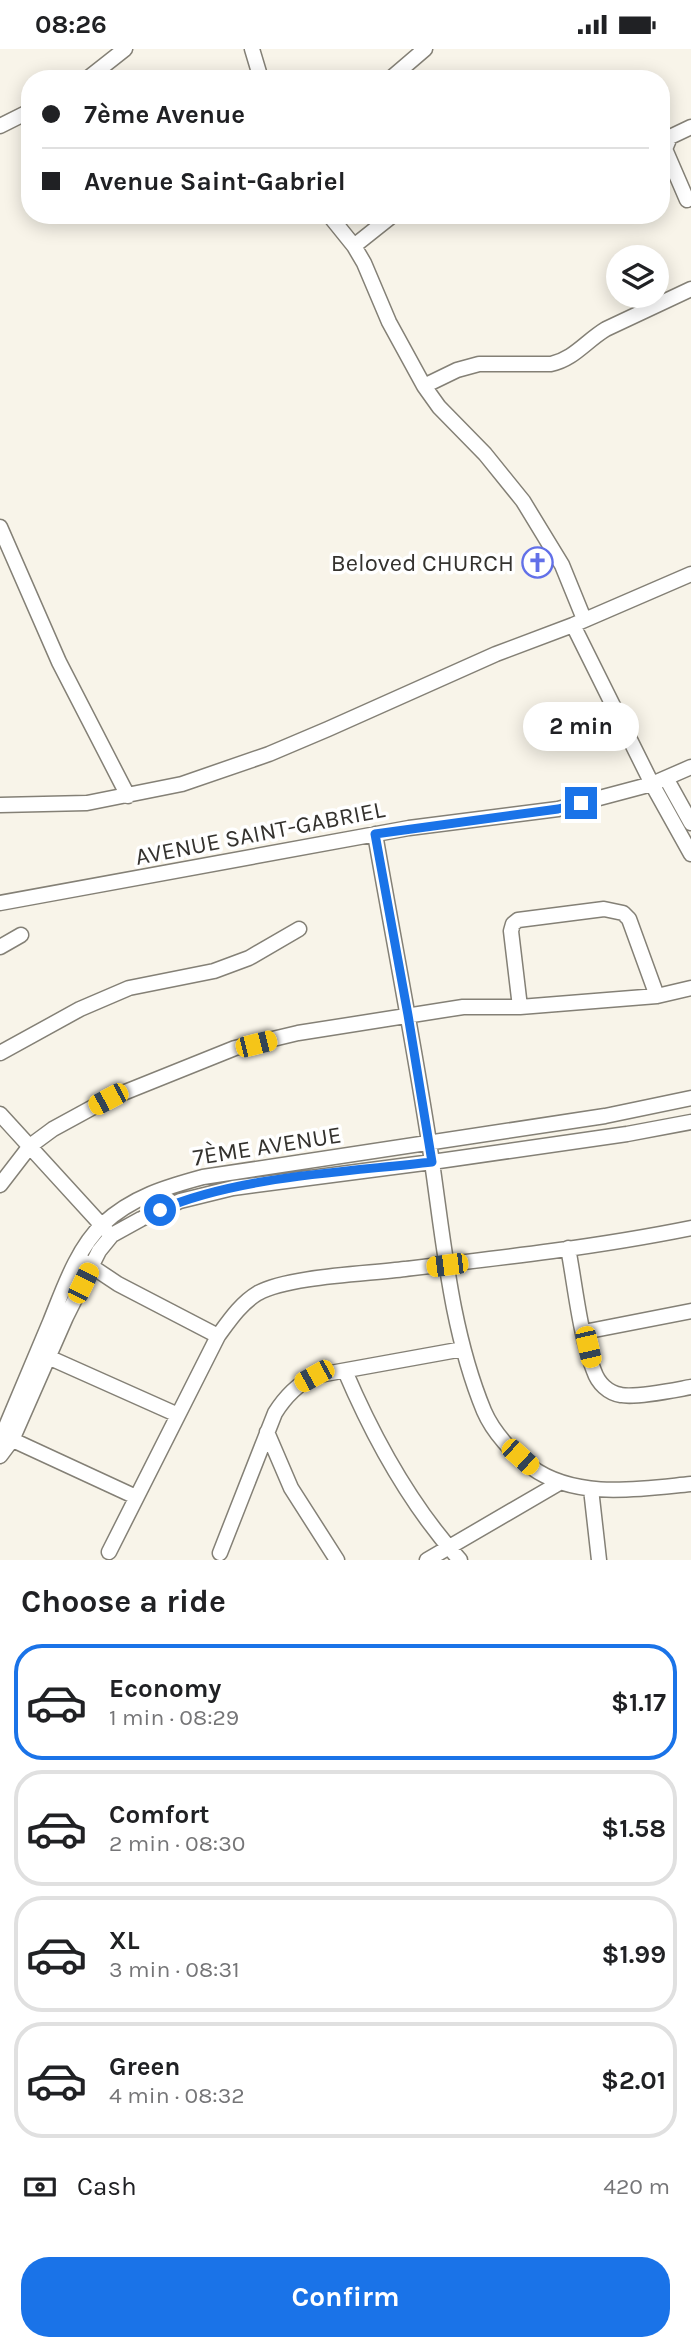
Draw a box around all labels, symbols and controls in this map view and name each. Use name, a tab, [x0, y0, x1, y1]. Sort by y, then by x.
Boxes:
text: 08:26	[35, 9, 107, 40]
text: 7ème Avenue	[84, 99, 245, 130]
text: Avenue Saint-Gabriel	[84, 166, 346, 197]
map controls	[606, 245, 669, 308]
button: layers	[606, 245, 669, 308]
church icon: Beloved CHURCH	[520, 546, 554, 580]
place label: Beloved CHURCH	[331, 549, 514, 577]
callout: 2 min	[523, 701, 639, 751]
text: 2 min	[549, 713, 613, 740]
route end	[565, 787, 597, 819]
street label: AVENUE SAINT-GABRIEL	[133, 795, 388, 871]
car	[234, 1029, 279, 1059]
car	[85, 1080, 132, 1118]
street label: 7ÈME AVENUE	[191, 1119, 343, 1172]
route start	[144, 1194, 176, 1226]
car	[425, 1252, 470, 1278]
car	[65, 1260, 102, 1306]
car	[574, 1324, 603, 1370]
car	[291, 1357, 338, 1395]
car	[498, 1435, 543, 1479]
text: Choose a ride	[21, 1583, 226, 1620]
icon: car	[25, 1671, 88, 1734]
text: Economy	[109, 1673, 221, 1704]
text: $1.17	[611, 1687, 666, 1718]
text: 1 min · 08:29	[109, 1704, 239, 1731]
icon: car	[25, 1797, 88, 1860]
text: Comfort	[109, 1799, 210, 1830]
text: $1.58	[601, 1813, 666, 1844]
text: 2 min · 08:30	[109, 1830, 245, 1857]
icon: car	[25, 1923, 88, 1986]
text: XL	[109, 1925, 140, 1956]
text: $1.99	[602, 1939, 666, 1970]
text: 3 min · 08:31	[109, 1956, 240, 1983]
icon: car	[25, 2049, 88, 2112]
text: Green	[109, 2051, 181, 2082]
text: $2.01	[601, 2065, 666, 2096]
text: 4 min · 08:32	[109, 2082, 245, 2109]
icon: cash	[21, 2168, 59, 2206]
text: Cash	[77, 2171, 137, 2202]
text: 420 m	[603, 2173, 670, 2200]
button: Confirm	[21, 2257, 670, 2337]

